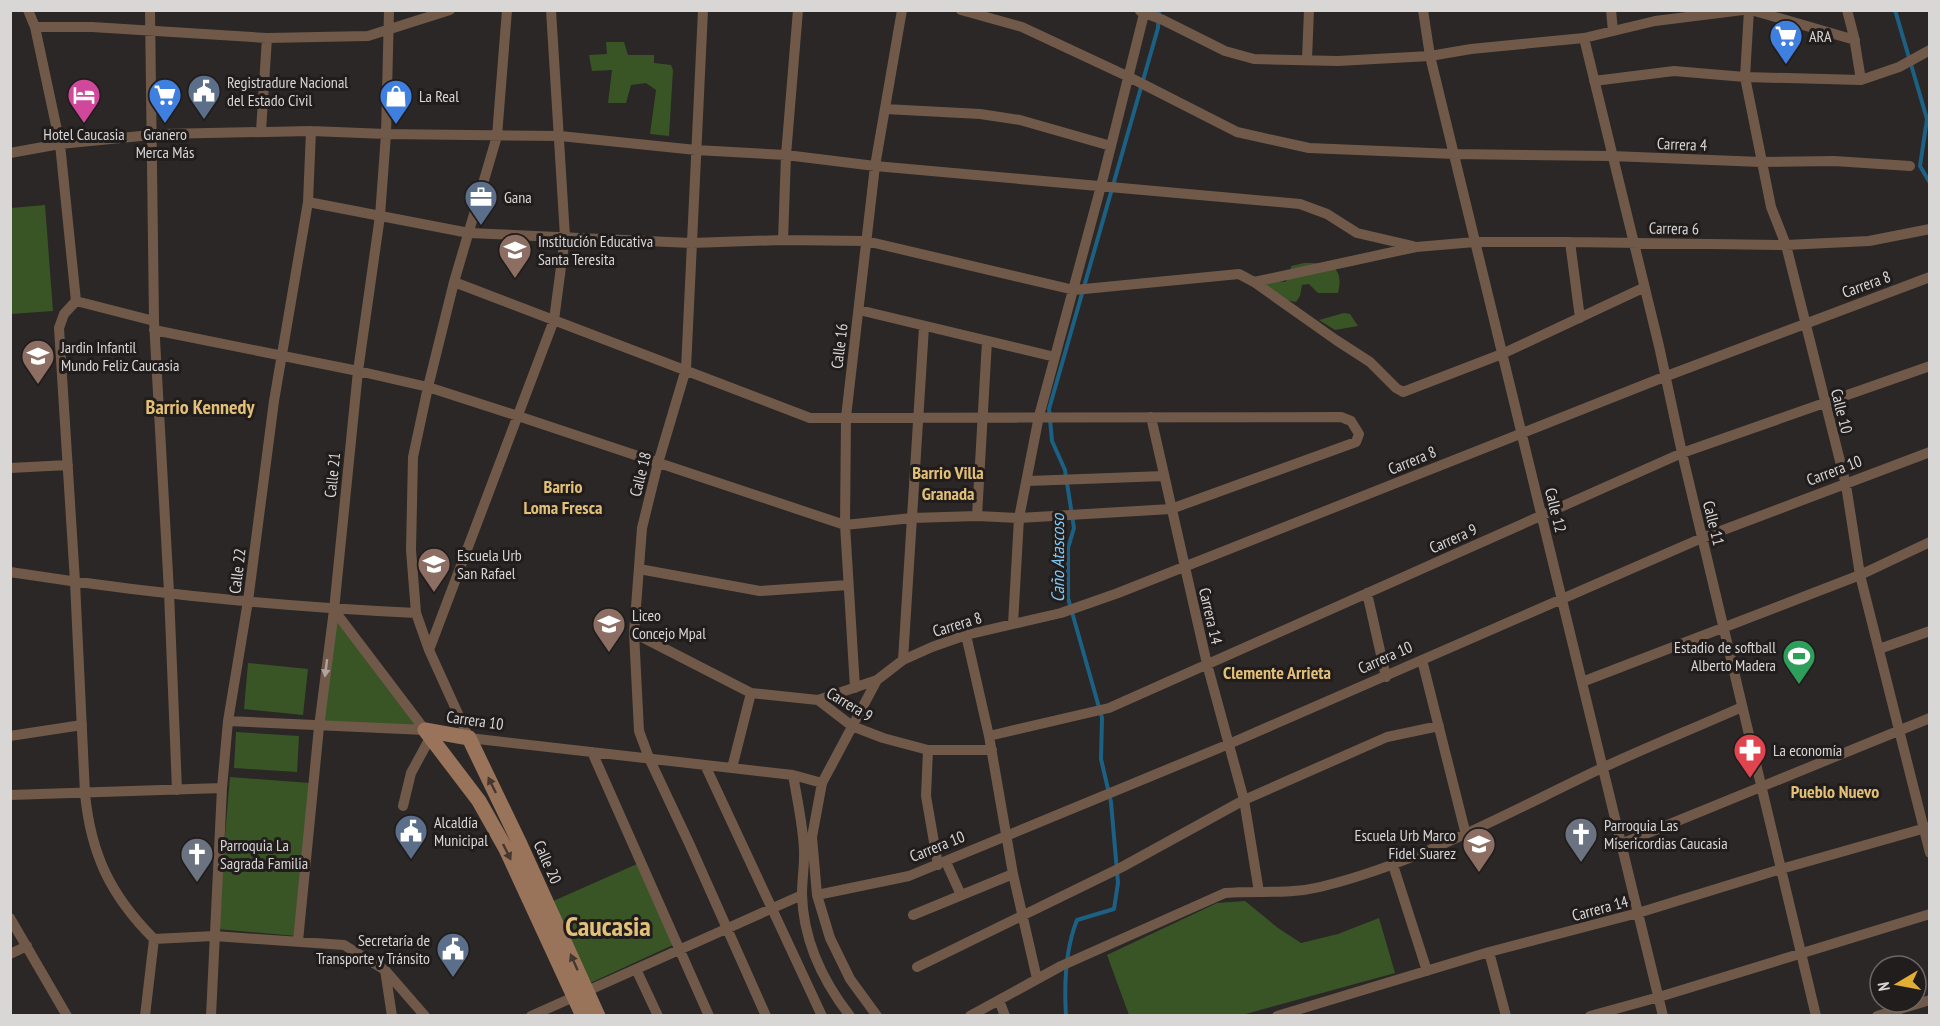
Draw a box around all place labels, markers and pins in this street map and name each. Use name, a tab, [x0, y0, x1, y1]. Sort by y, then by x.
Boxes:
supermarket icon: ARA	[1768, 18, 1804, 65]
place label: ARA	[1809, 26, 1832, 46]
place label: Registradure Nacional del Estado Civil	[227, 72, 348, 110]
public building icon: Registradure Nacional del Estado Civil	[186, 73, 222, 120]
hotel icon: Hotel Caucasia	[66, 77, 102, 124]
supermarket icon: Granero Merca Más	[147, 77, 183, 124]
shop icon: La Real	[378, 78, 414, 125]
place label: La Real	[419, 86, 459, 106]
place label: Hotel Caucasia	[43, 124, 125, 144]
place label: Granero Merca Más	[136, 124, 194, 162]
office icon: Gana	[463, 179, 499, 226]
place label: Gana	[504, 187, 532, 207]
place label: Institución Educativa Santa Teresita	[538, 231, 653, 269]
school or university icon: Institución Educativa Santa Teresita	[497, 232, 533, 279]
place label: Jardin Infantil Mundo Feliz Caucasia	[60, 337, 179, 375]
school or university icon: Jardin Infantil Mundo Feliz Caucasia	[20, 338, 56, 385]
place label: Escuela Urb San Rafael	[457, 545, 522, 583]
school or university icon: Escuela Urb San Rafael	[416, 546, 452, 593]
place label: Liceo Concejo Mpal	[632, 605, 706, 643]
school or university icon: Liceo Concejo Mpal	[591, 606, 627, 653]
place label: Estadio de softball Alberto Madera	[1674, 637, 1776, 675]
sports icon: Estadio de softball Alberto Madera	[1781, 638, 1817, 685]
pharmacy icon: La economía	[1732, 732, 1768, 779]
place label: La economía	[1773, 740, 1842, 760]
place label: Alcaldía Municipal	[434, 812, 488, 850]
public building icon: Alcaldía Municipal	[393, 813, 429, 860]
place label: Parroquia Las Misericordias Caucasia	[1604, 815, 1728, 853]
church icon: Parroquia Las Misericordias Caucasia	[1563, 816, 1599, 863]
place label: Escuela Urb Marco Fidel Suarez	[1355, 825, 1456, 863]
school or university icon: Escuela Urb Marco Fidel Suarez	[1461, 826, 1497, 873]
place label: Parroquia La Sagrada Familia	[220, 835, 308, 873]
church icon: Parroquia La Sagrada Familia	[179, 836, 215, 883]
place label: Secretaría de Transporte y Tránsito	[316, 930, 430, 968]
public building icon: Secretaría de Transporte y Tránsito	[435, 931, 471, 978]

